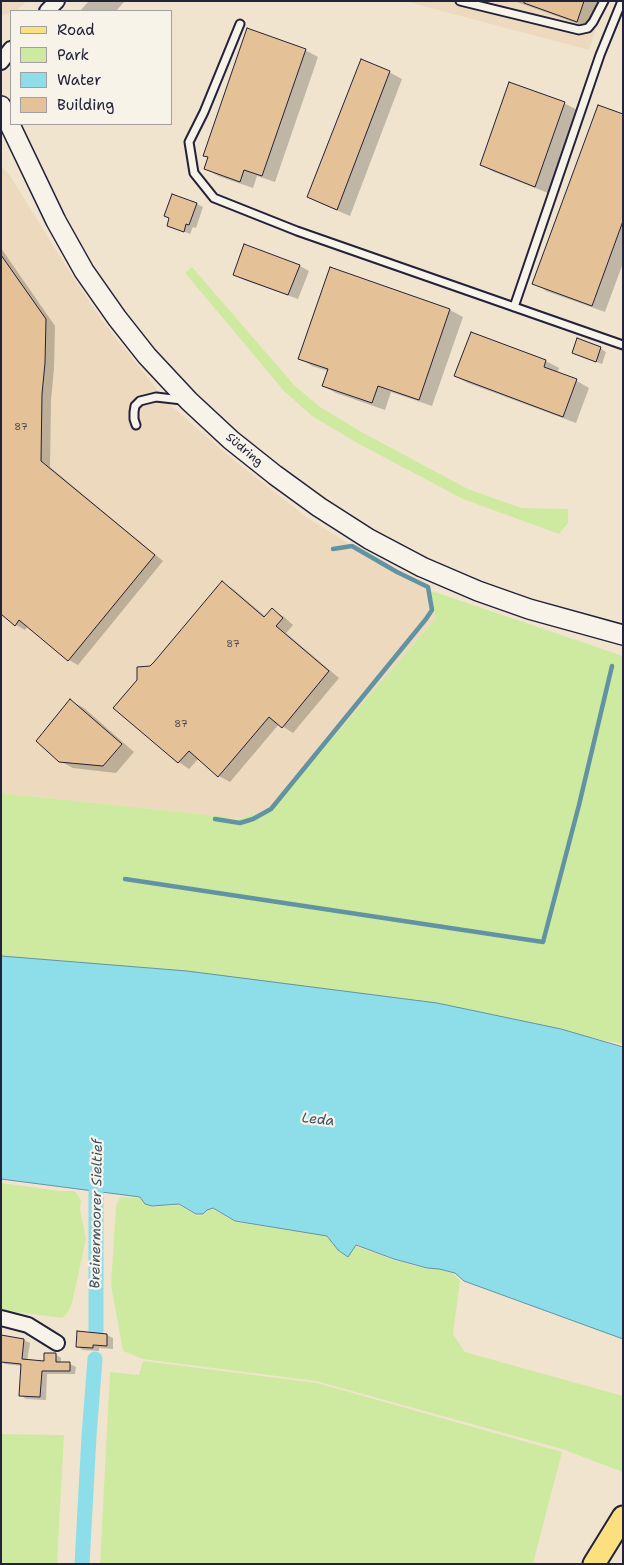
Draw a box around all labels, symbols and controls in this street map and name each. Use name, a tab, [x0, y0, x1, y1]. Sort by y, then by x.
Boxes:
legend	[10, 10, 172, 125]
text: Road	[57, 20, 95, 40]
text: Park	[57, 45, 89, 65]
text: Water	[57, 70, 101, 90]
text: Building	[57, 95, 114, 115]
house number: 87	[14, 421, 28, 433]
street label: Südring	[223, 430, 265, 470]
house number: 87	[226, 638, 240, 650]
house number: 87	[174, 718, 188, 730]
water label: Leda	[301, 1110, 335, 1130]
water label: Breinermoorer Sieltief	[87, 1139, 107, 1289]

